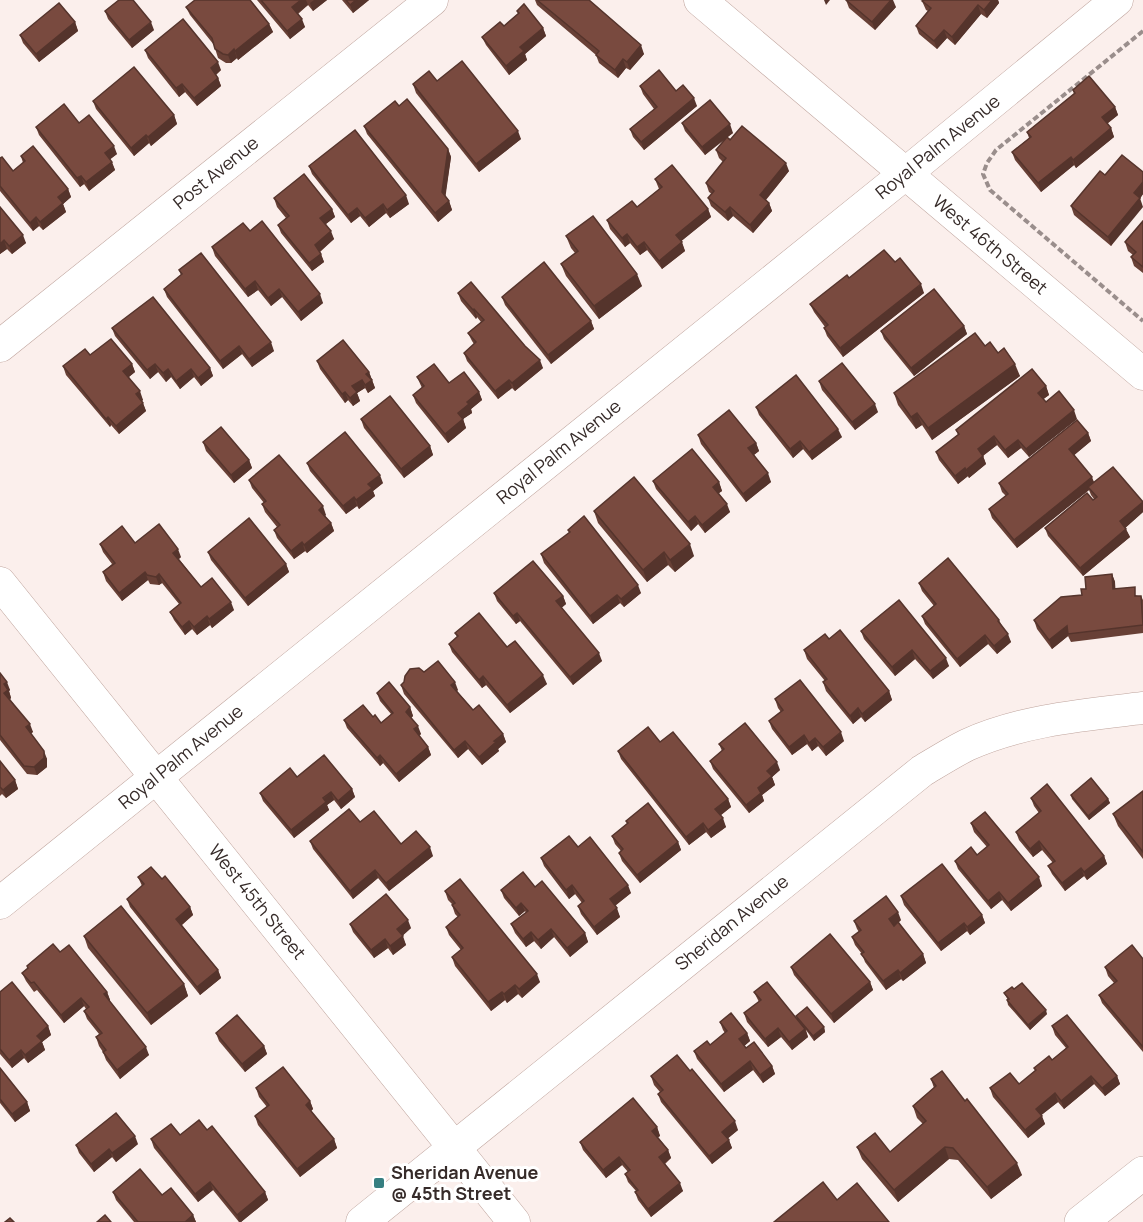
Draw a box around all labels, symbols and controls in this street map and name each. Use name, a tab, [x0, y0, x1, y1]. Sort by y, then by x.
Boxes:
street label: Royal Palm Avenue	[870, 89, 1005, 204]
street label: Post Avenue	[168, 130, 263, 214]
street label: West 46th Street	[928, 189, 1053, 299]
street label: Royal Palm Avenue	[491, 394, 626, 509]
street label: Royal Palm Avenue	[113, 699, 248, 814]
street label: West 45th Street	[204, 839, 312, 964]
street label: Sheridan Avenue	[670, 869, 793, 975]
place label: Sheridan Avenue @ 45th Street	[391, 1160, 539, 1205]
marker: Sheridan Avenue @ 45th Street	[372, 1176, 386, 1190]

